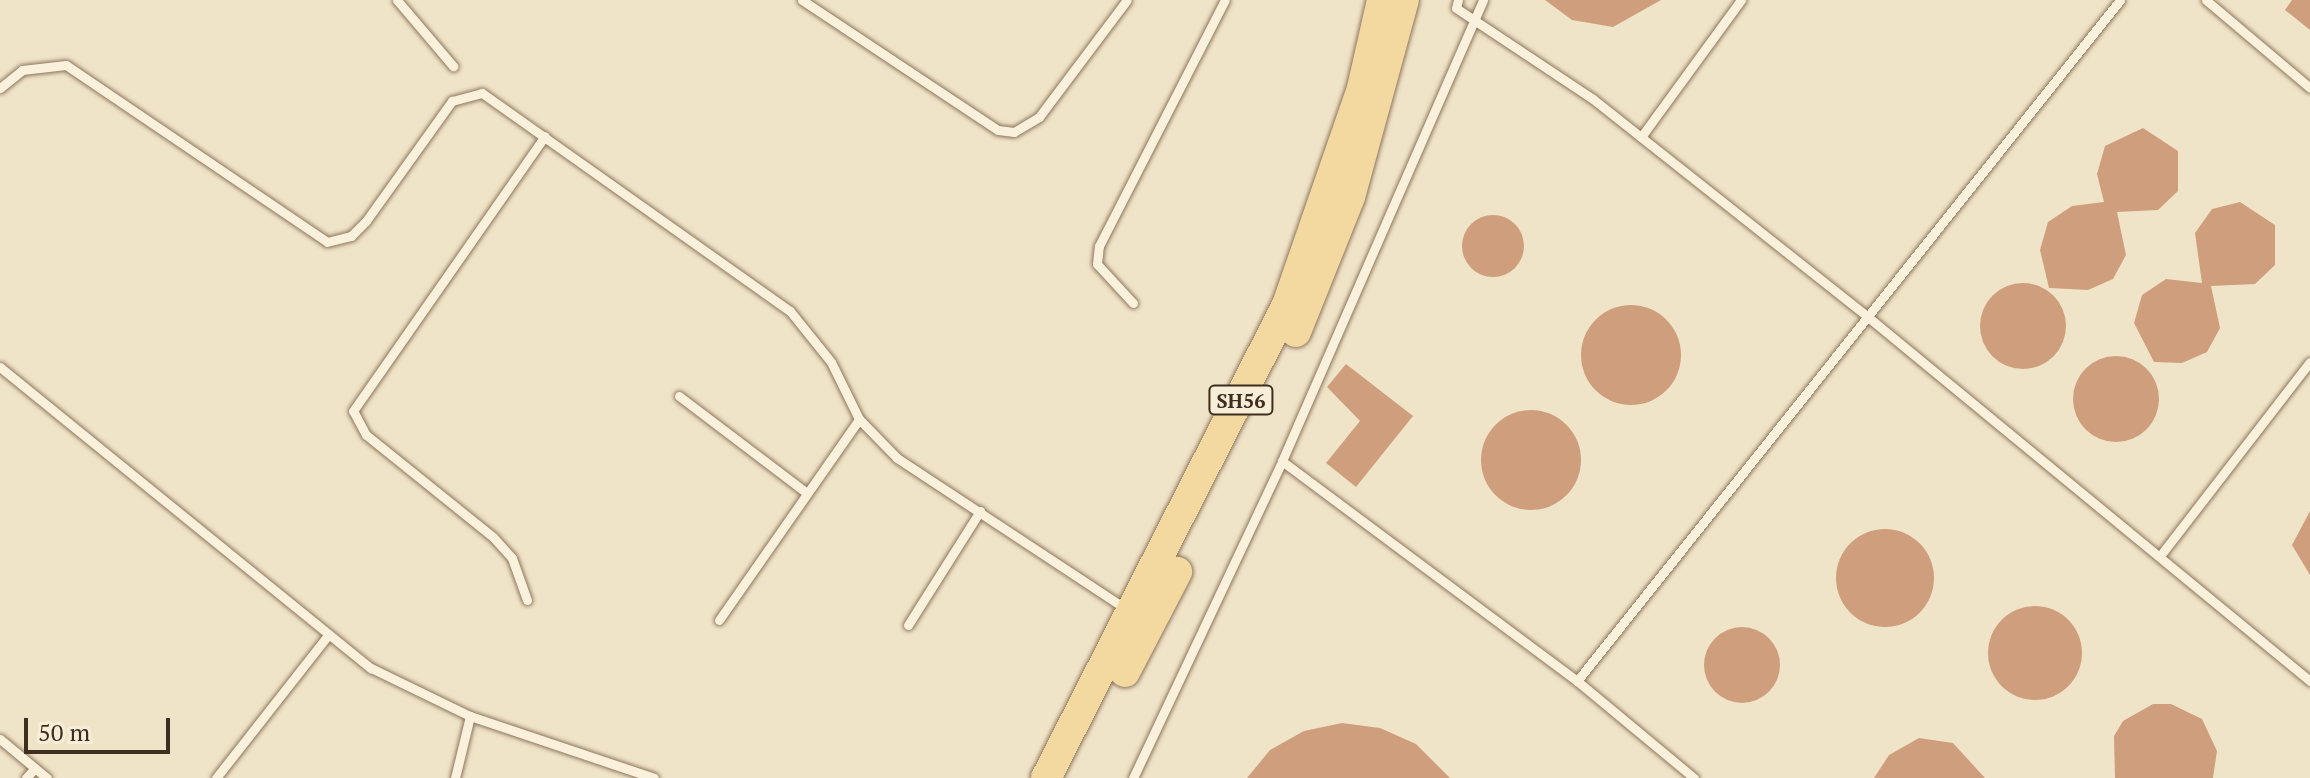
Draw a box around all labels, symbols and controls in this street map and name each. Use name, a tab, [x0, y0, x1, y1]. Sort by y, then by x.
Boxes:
road number: SH56	[1207, 384, 1275, 416]
scale bar	[28, 702, 174, 752]
text: 50 m	[38, 716, 90, 748]

